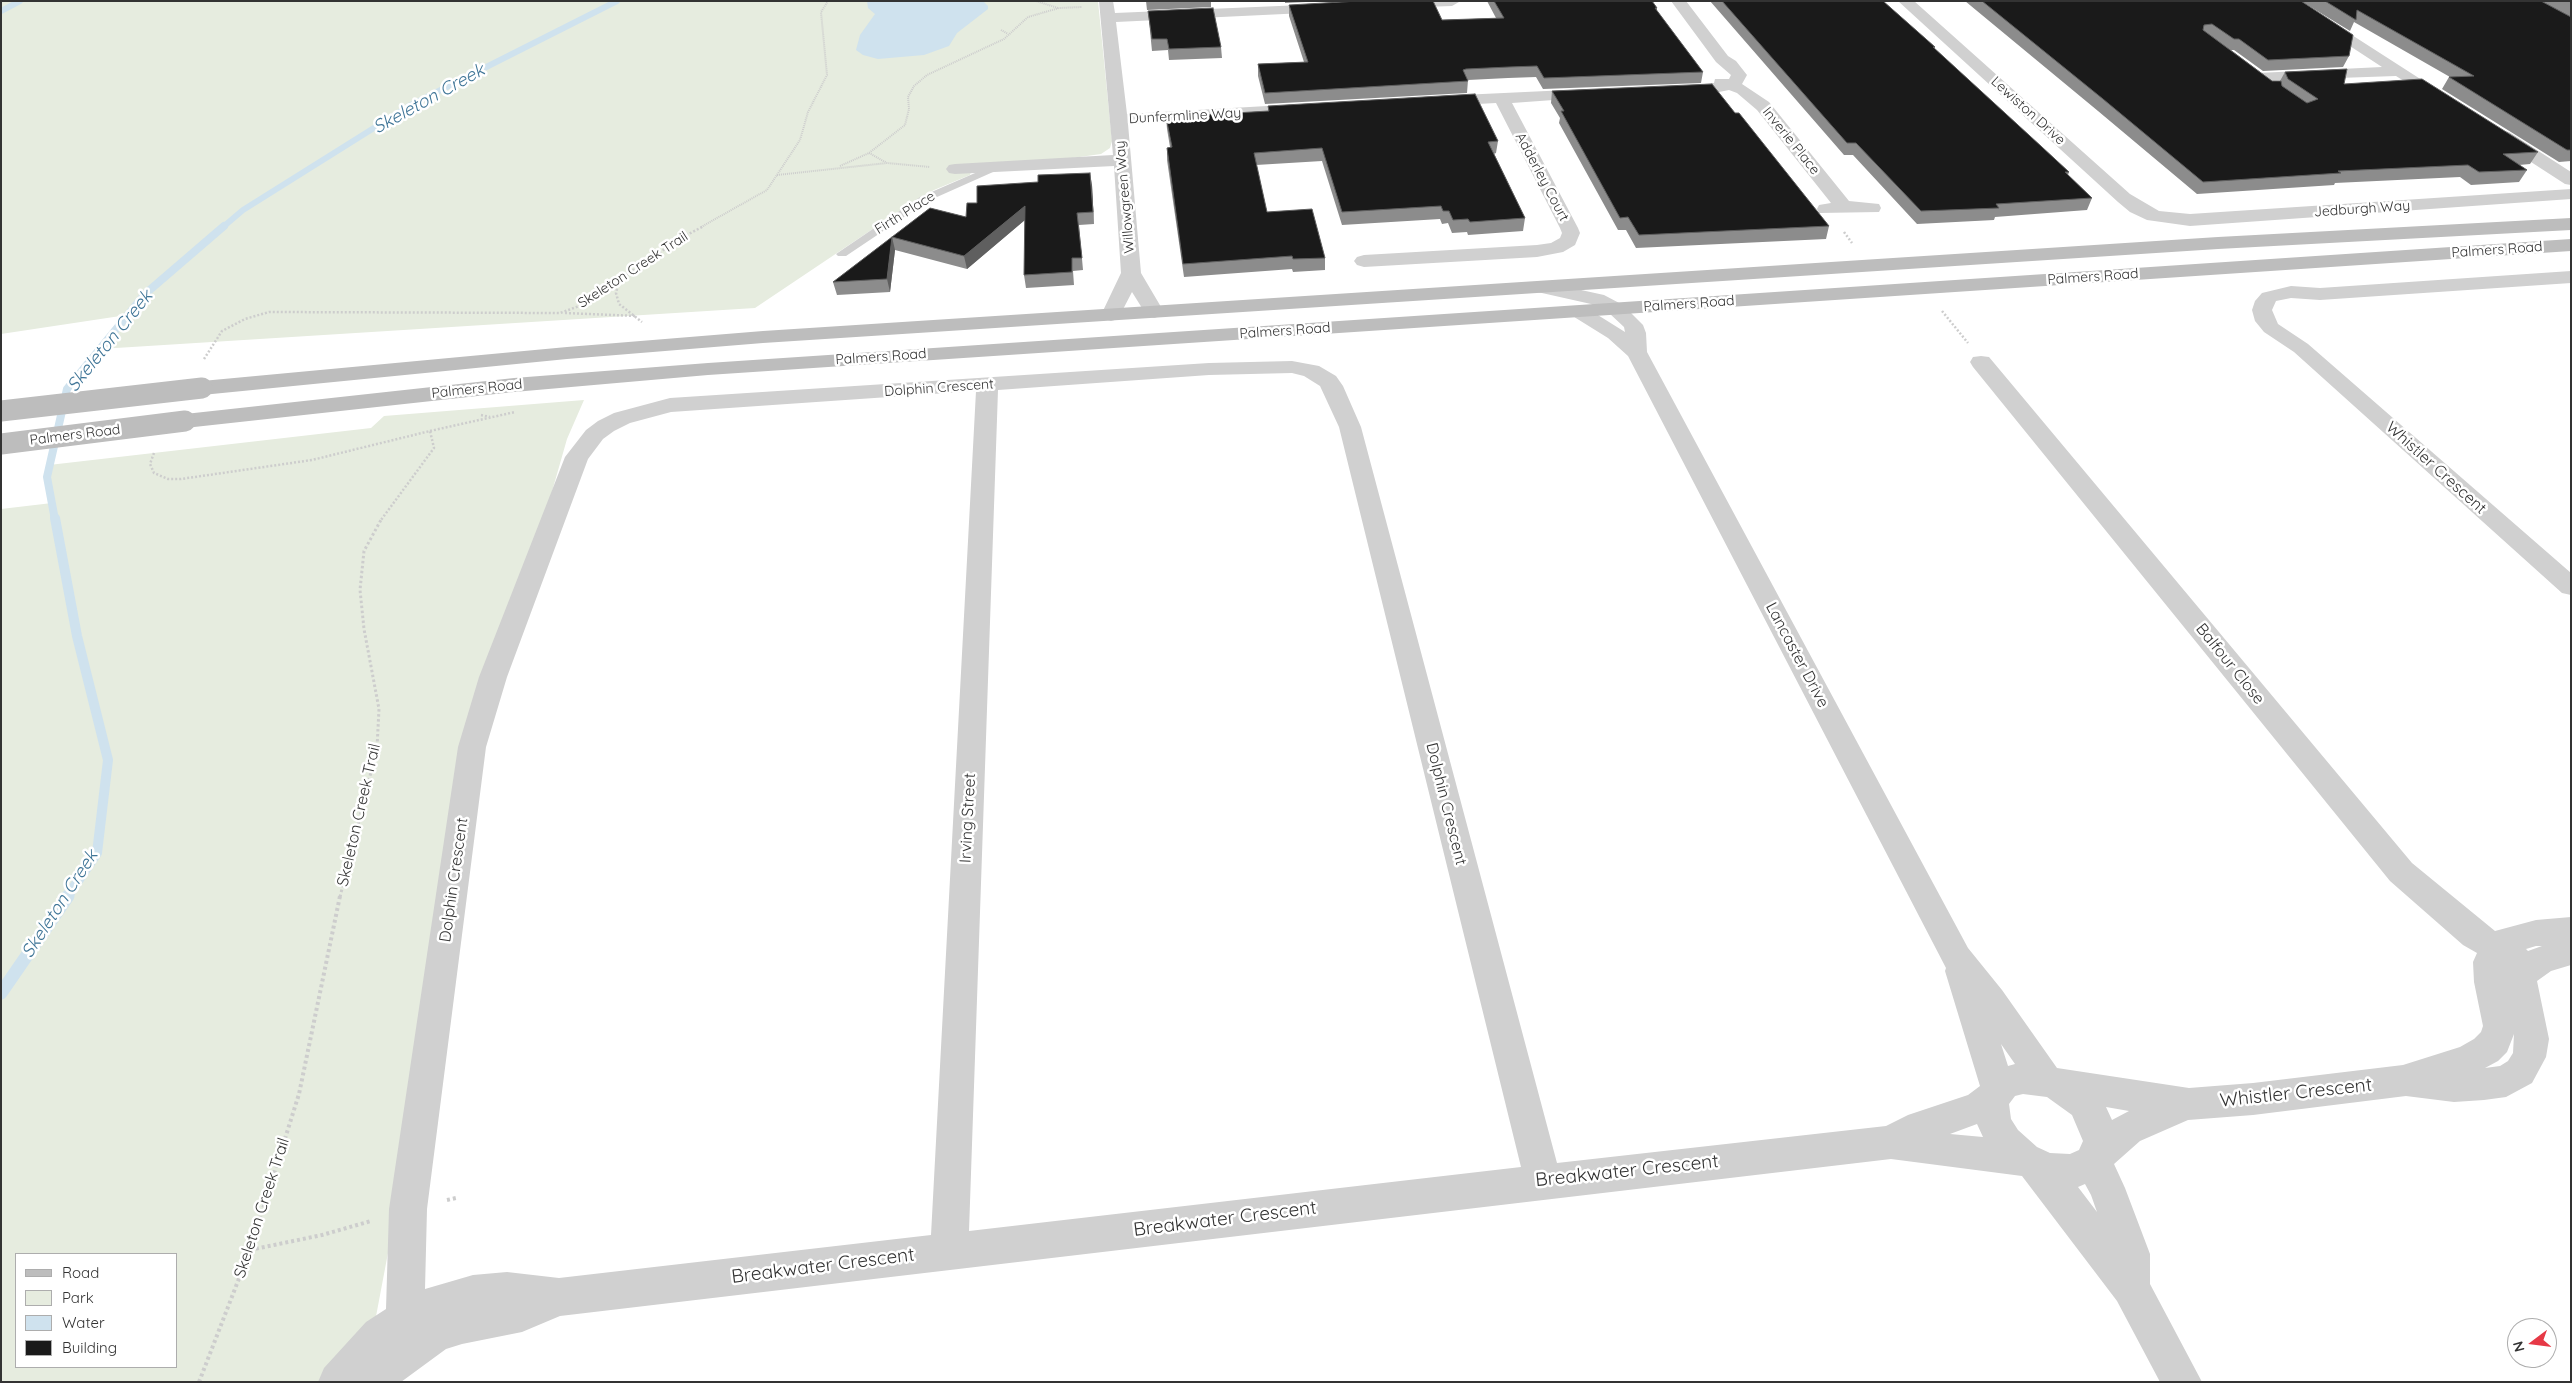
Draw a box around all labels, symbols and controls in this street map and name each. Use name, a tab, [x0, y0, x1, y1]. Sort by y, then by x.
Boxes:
water label: Skeleton Creek	[369, 59, 489, 139]
street label: Lewiston Drive	[1987, 73, 2069, 149]
street label: Inverie Place	[1759, 104, 1823, 178]
street label: Dunfermline Way	[1128, 105, 1242, 127]
street label: Adderley Court	[1512, 130, 1572, 224]
street label: Willowgreen Way	[1112, 140, 1138, 254]
street label: Firth Place	[872, 188, 938, 238]
street label: Jedburgh Way	[2313, 197, 2411, 221]
street label: Skeleton Creek Trail	[575, 228, 691, 312]
street label: Palmers Road	[2451, 238, 2543, 262]
street label: Palmers Road	[2047, 265, 2139, 289]
water label: Skeleton Creek	[63, 286, 157, 396]
street label: Palmers Road	[1643, 292, 1735, 316]
street label: Palmers Road	[1239, 319, 1331, 343]
street label: Palmers Road	[835, 345, 927, 369]
street label: Palmers Road	[431, 376, 523, 402]
street label: Dolphin Crescent	[884, 376, 994, 400]
street label: Whistler Crescent	[2382, 418, 2490, 518]
street label: Palmers Road	[29, 421, 121, 449]
street label: Lancaster Drive	[1761, 599, 1833, 711]
street label: Balfour Close	[2192, 620, 2268, 708]
street label: Dolphin Crescent	[1421, 741, 1471, 867]
street label: Skeleton Creek Trail	[333, 742, 385, 888]
street label: Irving Street	[956, 772, 980, 864]
street label: Dolphin Crescent	[436, 816, 472, 944]
water label: Skeleton Creek	[17, 846, 103, 962]
street label: Whistler Crescent	[2219, 1074, 2373, 1112]
street label: Skeleton Creek Trail	[230, 1136, 294, 1280]
street label: Breakwater Crescent	[1534, 1150, 1720, 1192]
street label: Breakwater Crescent	[1132, 1196, 1318, 1242]
street label: Breakwater Crescent	[730, 1243, 916, 1289]
legend	[15, 1253, 178, 1368]
text: Road	[62, 1263, 99, 1282]
text: Park	[62, 1288, 94, 1307]
text: Water	[62, 1313, 105, 1332]
north arrow	[2507, 1318, 2557, 1368]
text: Building	[62, 1338, 117, 1357]
text: N	[2508, 1339, 2529, 1354]

